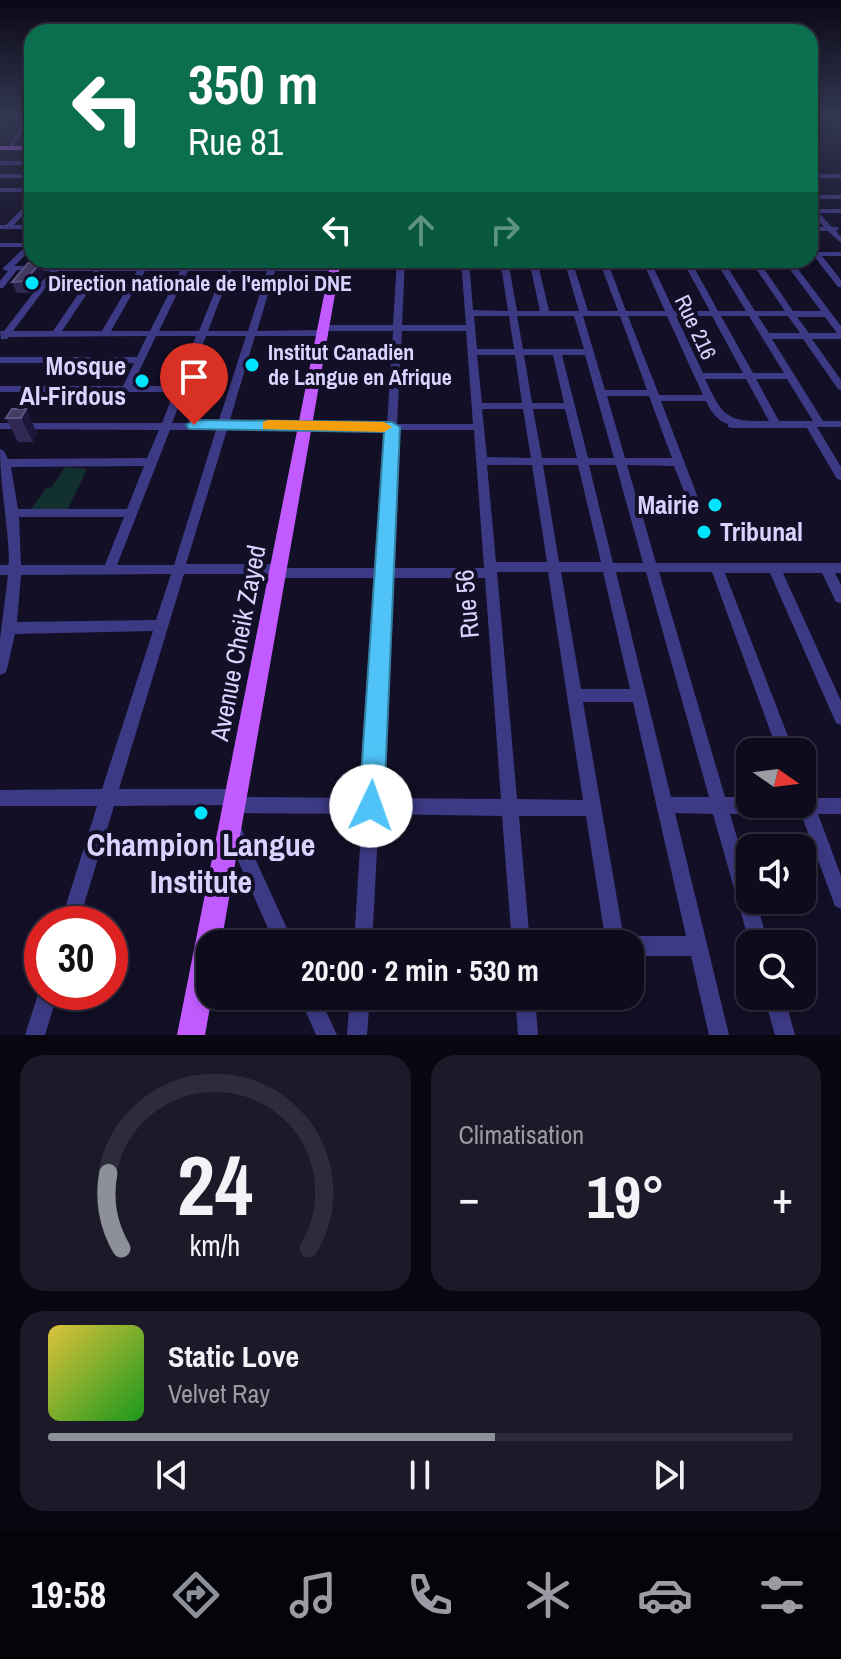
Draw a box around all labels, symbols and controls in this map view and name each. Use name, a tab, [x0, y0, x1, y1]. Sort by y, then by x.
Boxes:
text: 350 m	[188, 46, 318, 121]
icon: left	[56, 56, 160, 160]
text: Rue 81	[188, 118, 283, 166]
icon: left	[315, 208, 359, 252]
icon: ahead	[399, 208, 443, 252]
icon: right	[483, 208, 527, 252]
place label: Direction nationale de l'emploi DNE	[48, 268, 352, 298]
marker: Direction nationale de l'emploi DNE	[23, 274, 41, 292]
street label: Rue 216	[668, 290, 724, 364]
place label: Institut Canadien de Langue en Afrique	[268, 337, 452, 392]
pin	[160, 343, 228, 425]
place label: Mosque Al-Firdous	[19, 348, 126, 413]
icon: arrive	[172, 355, 216, 399]
marker: Institut Canadien de Langue en Afrique	[243, 356, 261, 374]
marker: Mosque Al-Firdous	[133, 372, 151, 390]
place label: Mairie	[637, 487, 699, 522]
marker: Mairie	[706, 496, 724, 514]
place label: Tribunal	[720, 514, 803, 549]
marker: Tribunal	[695, 523, 713, 541]
street label: Avenue Cheik Zayed	[201, 542, 274, 745]
street label: Rue 56	[446, 568, 487, 640]
north arrow	[736, 738, 816, 818]
map controls	[736, 738, 816, 1010]
position arrow	[329, 764, 413, 848]
marker: Champion Langue Institute	[192, 804, 210, 822]
place label: Champion Langue Institute	[87, 823, 315, 903]
button: sound	[736, 834, 816, 914]
speed limit sign: 30	[24, 906, 128, 1010]
button: search	[736, 930, 816, 1010]
text: 20:00 · 2 min · 530 m	[301, 950, 539, 990]
text: Climatisation	[459, 1117, 584, 1152]
text: 24	[177, 1129, 253, 1241]
text: 19°	[586, 1156, 665, 1237]
text: −	[459, 1167, 480, 1227]
text: +	[772, 1167, 793, 1227]
text: km/h	[190, 1226, 241, 1265]
text: Static Love	[168, 1336, 299, 1376]
text: Velvet Ray	[168, 1376, 270, 1411]
icon: previous	[150, 1453, 194, 1497]
icon: pause	[398, 1453, 442, 1497]
icon: next	[647, 1453, 691, 1497]
icon: directions	[168, 1567, 224, 1623]
icon: music	[285, 1567, 341, 1623]
icon: phone	[402, 1567, 458, 1623]
icon: climate	[520, 1567, 576, 1623]
icon: car	[637, 1567, 693, 1623]
icon: filters	[754, 1567, 810, 1623]
text: 19:58	[31, 1571, 106, 1619]

